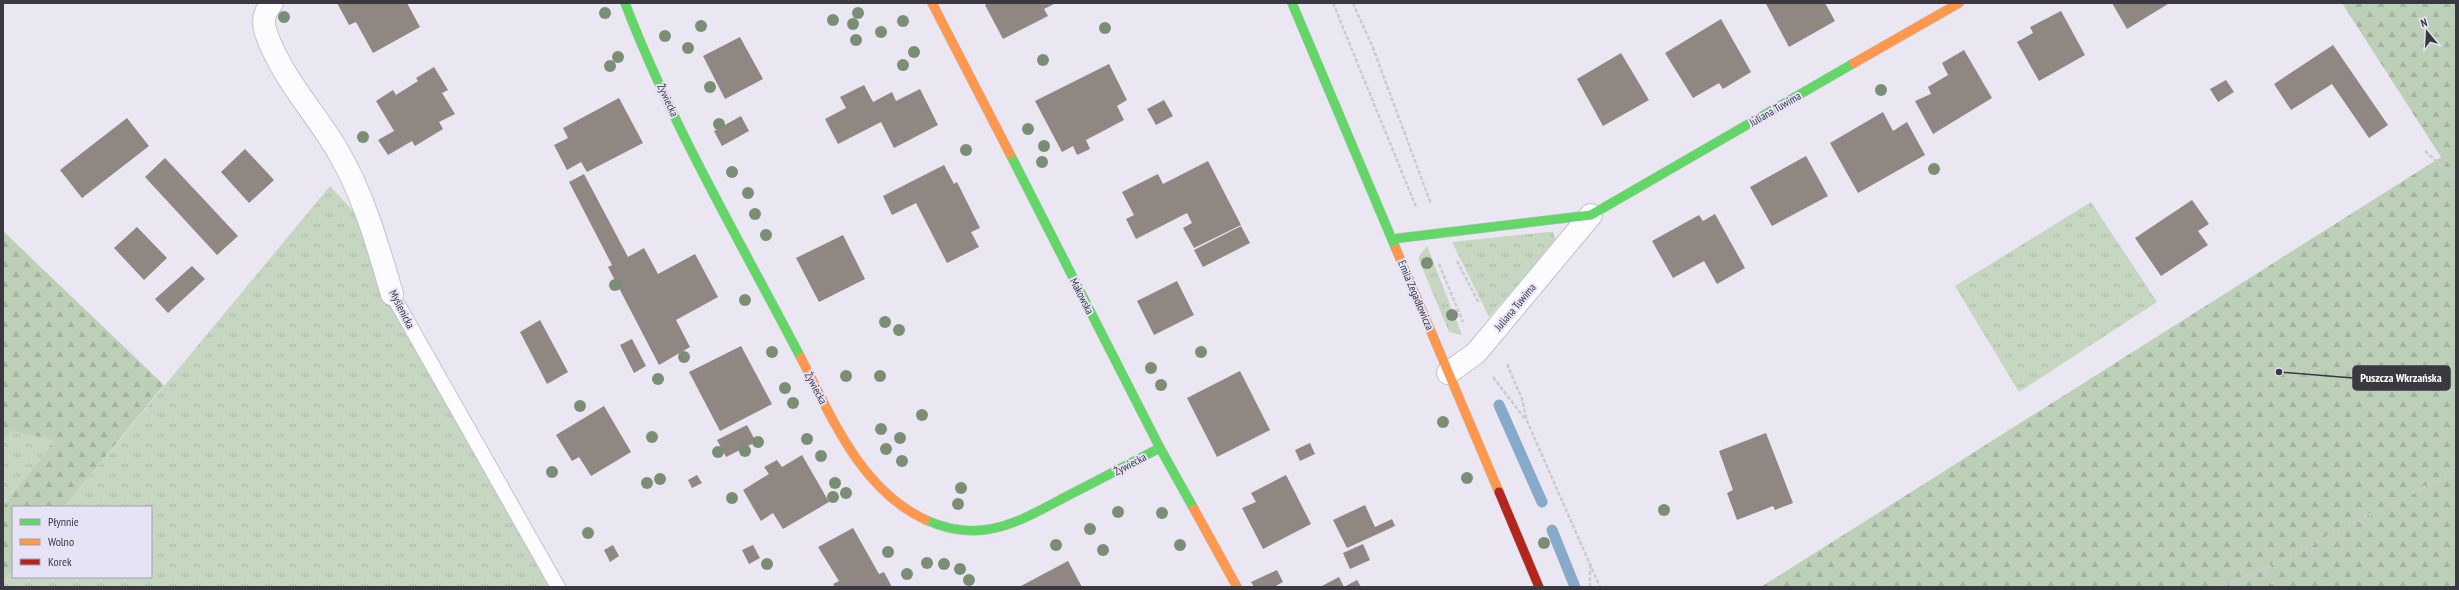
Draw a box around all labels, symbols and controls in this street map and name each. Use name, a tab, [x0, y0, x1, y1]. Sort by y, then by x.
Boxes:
north arrow	[2407, 12, 2447, 52]
text: N	[2419, 15, 2429, 30]
street label: Żywiecka	[654, 81, 682, 119]
street label: Juliana Tuwima	[1746, 89, 1803, 130]
street label: Emila Zegadłowicza	[1395, 258, 1437, 332]
street label: Makowska	[1067, 275, 1097, 317]
street label: Juliana Tuwima	[1491, 281, 1539, 334]
street label: Myślenicka	[386, 287, 418, 331]
callout: Puszcza Wkrzańska	[2353, 366, 2450, 390]
street label: Żywiecka	[802, 369, 830, 407]
text: Puszcza Wkrzańska	[2360, 370, 2442, 385]
street label: Żywiecka	[1111, 450, 1149, 478]
legend	[12, 506, 152, 578]
text: Płynnie	[48, 514, 79, 529]
text: Wolno	[48, 534, 74, 549]
text: Korek	[48, 554, 72, 569]

